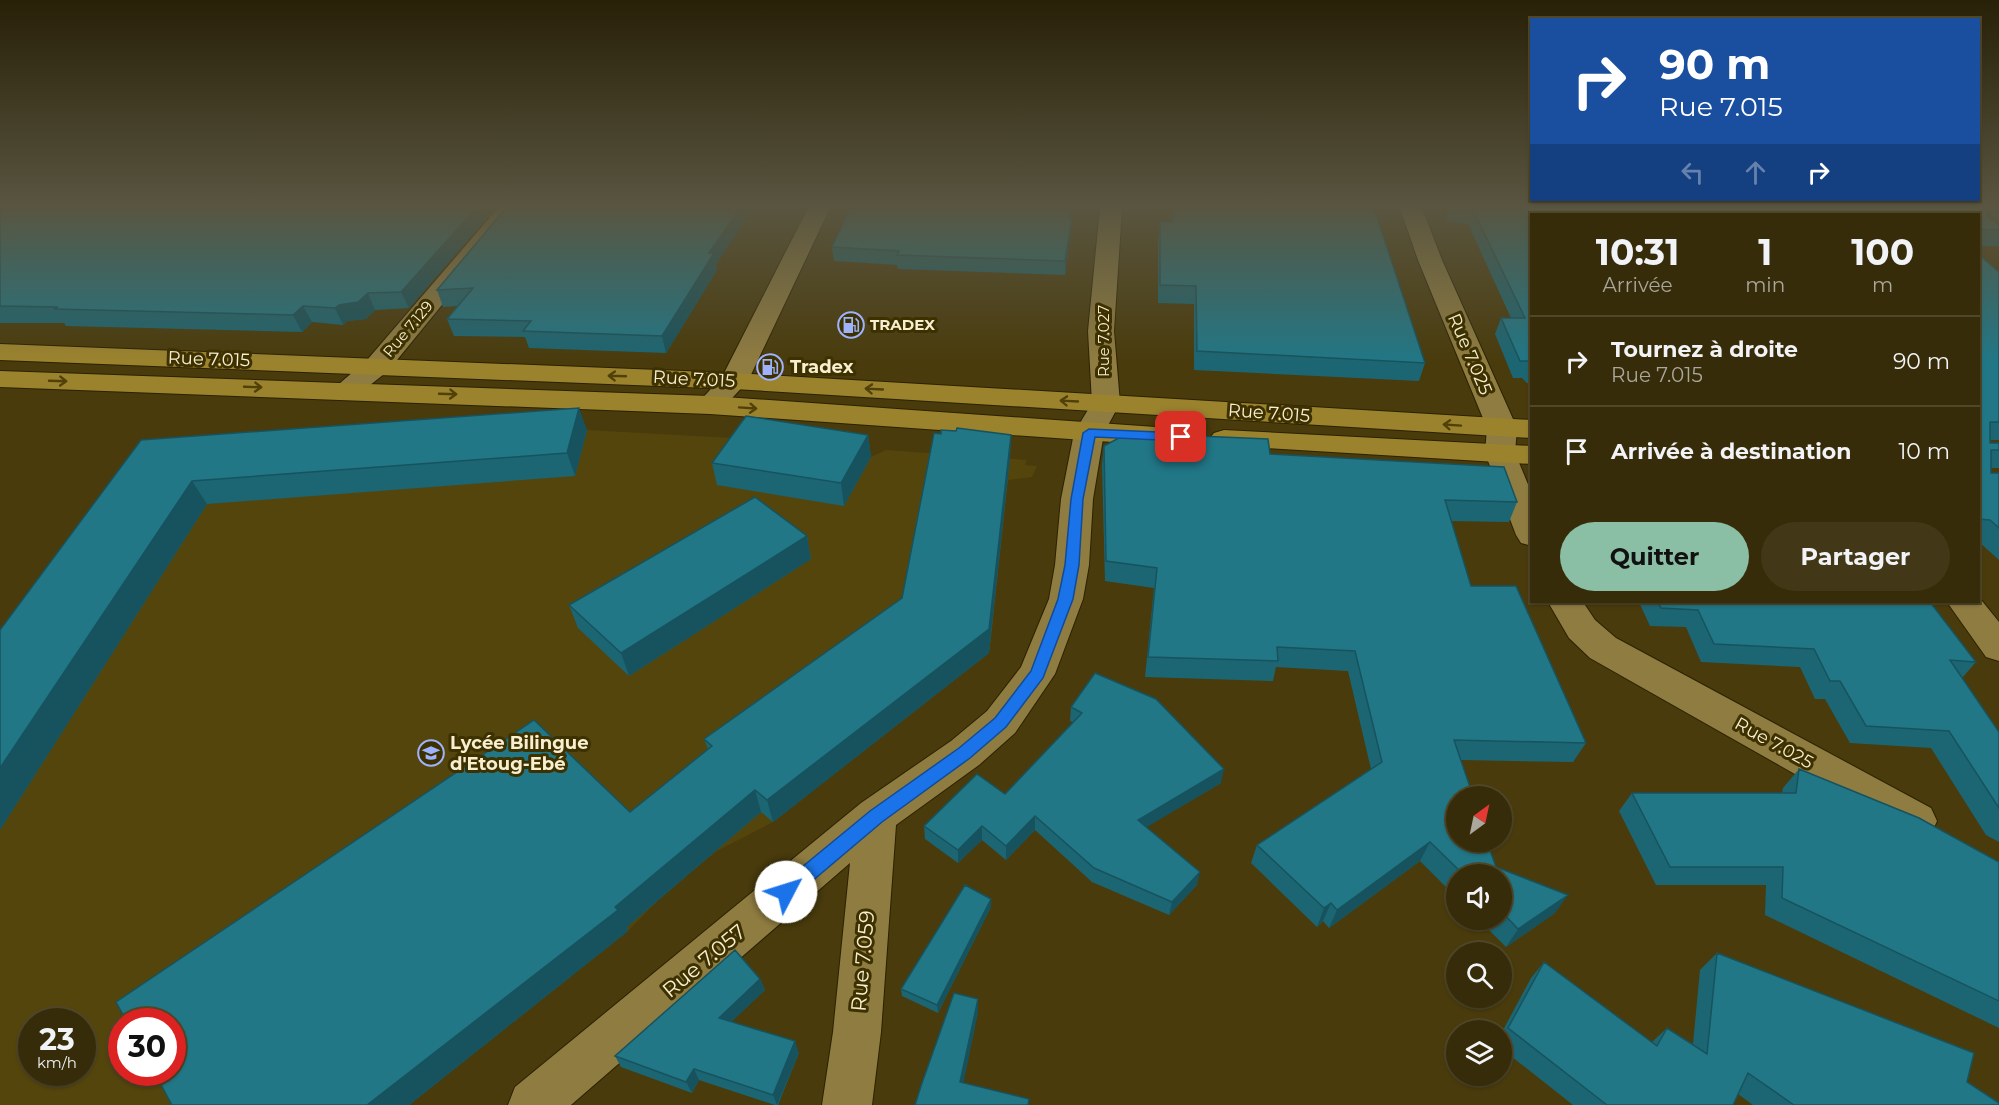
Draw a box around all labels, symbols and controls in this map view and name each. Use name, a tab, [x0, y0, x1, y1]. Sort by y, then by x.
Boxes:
text: 90 m	[1659, 38, 1770, 90]
icon: right	[1560, 42, 1638, 120]
text: Rue 7.015	[1659, 90, 1783, 123]
icon: left	[1676, 156, 1709, 189]
icon: ahead	[1739, 156, 1772, 189]
icon: right	[1802, 156, 1835, 189]
text: 10:31	[1596, 230, 1679, 274]
text: 1	[1758, 230, 1772, 274]
text: 100	[1851, 230, 1914, 274]
text: Arrivée	[1602, 273, 1673, 297]
text: min	[1745, 273, 1785, 297]
text: m	[1872, 273, 1893, 297]
street label: Rue 7.129	[378, 297, 437, 361]
street label: Rue 7.027	[1094, 305, 1113, 377]
fuel station icon: TRADEX	[836, 310, 866, 340]
street label: Rue 7.025	[1443, 310, 1497, 398]
place label: TRADEX	[870, 315, 935, 334]
text: Tournez à droite	[1611, 336, 1798, 363]
icon: right	[1560, 345, 1593, 378]
street label: Rue 7.015	[167, 347, 251, 371]
text: 90 m	[1893, 348, 1950, 375]
fuel station icon: Tradex	[755, 352, 785, 382]
place label: Tradex	[790, 356, 854, 378]
text: Rue 7.015	[1611, 363, 1703, 387]
street label: Rue 7.015	[652, 366, 736, 392]
one-way arrow	[607, 370, 627, 381]
one-way arrow	[48, 376, 68, 387]
one-way arrow	[243, 382, 263, 393]
one-way arrow	[865, 383, 885, 394]
one-way arrow	[438, 389, 458, 400]
one-way arrow	[1059, 395, 1079, 406]
street label: Rue 7.015	[1227, 399, 1311, 427]
one-way arrow	[737, 403, 757, 414]
pin	[1155, 411, 1206, 462]
one-way arrow	[1443, 419, 1463, 430]
icon: arrive	[1164, 420, 1197, 453]
icon: arrive	[1560, 435, 1593, 468]
text: Arrivée à destination	[1611, 438, 1851, 465]
text: 10 m	[1898, 438, 1950, 465]
button: Quitter	[1560, 522, 1749, 591]
button: Partager	[1761, 522, 1950, 591]
street label: Rue 7.025	[1731, 712, 1817, 774]
place label: Lycée Bilingue d'Etoug-Ebé	[450, 732, 589, 775]
school or university icon: Lycée Bilingue d'Etoug-Ebé	[416, 738, 446, 768]
north arrow	[1446, 786, 1512, 852]
map controls	[1446, 786, 1512, 1086]
position arrow	[754, 860, 818, 924]
button: sound	[1446, 864, 1512, 930]
street label: Rue 7.059	[846, 909, 879, 1013]
street label: Rue 7.057	[657, 919, 750, 1003]
button: search	[1446, 942, 1512, 1008]
speed limit sign: 30	[108, 1008, 186, 1086]
button: layers	[1446, 1020, 1512, 1086]
text: 23	[39, 1021, 75, 1058]
text: km/h	[37, 1053, 77, 1072]

